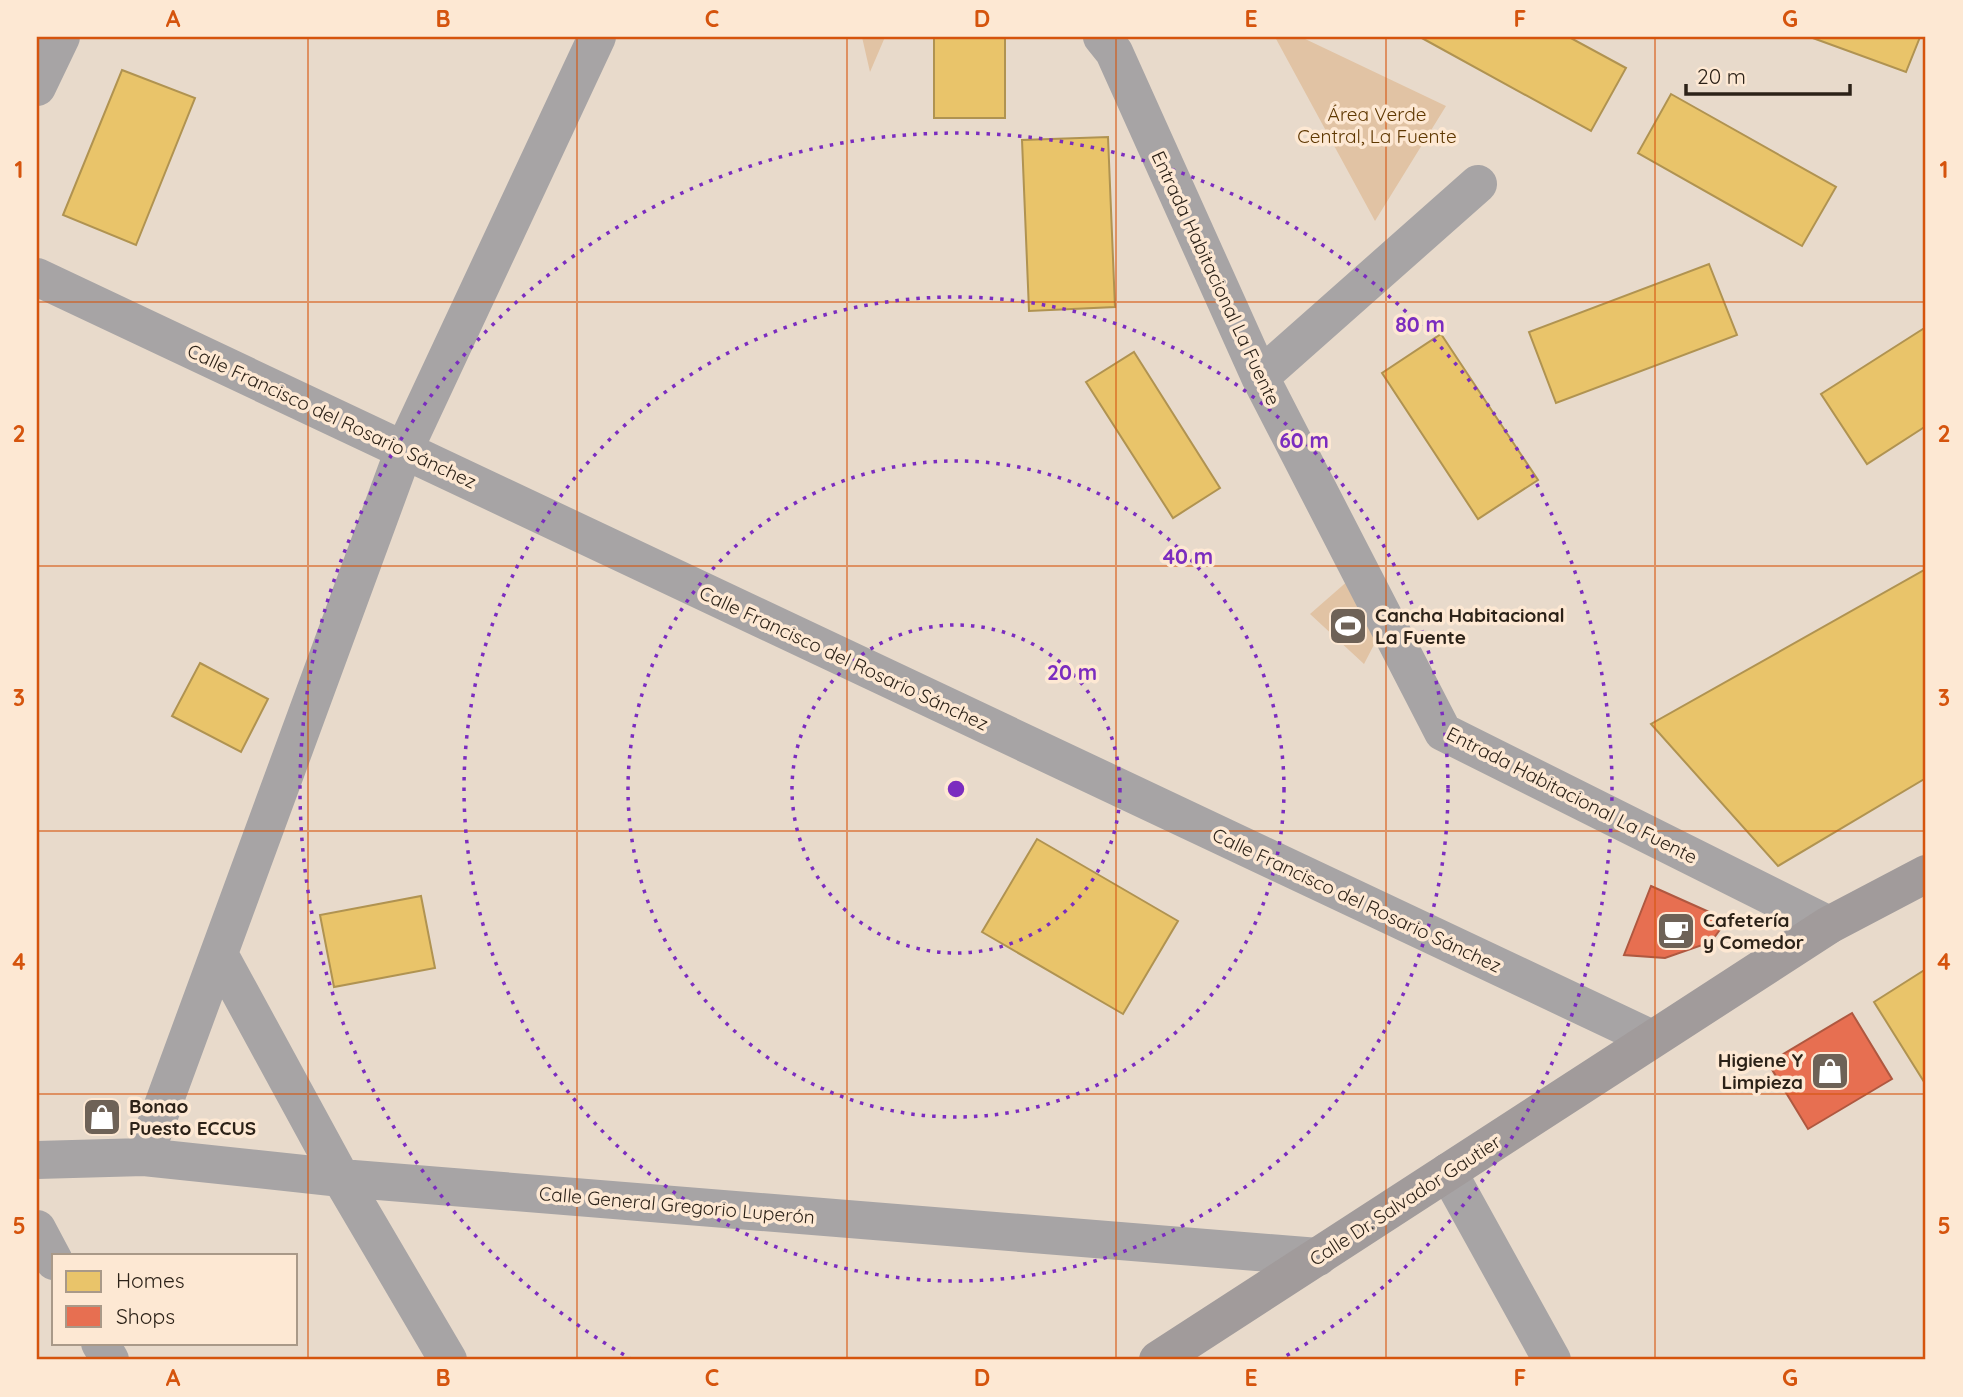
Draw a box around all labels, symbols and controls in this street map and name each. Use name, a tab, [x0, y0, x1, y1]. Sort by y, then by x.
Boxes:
text: A	[166, 4, 181, 33]
text: B	[435, 4, 451, 33]
text: C	[705, 4, 719, 33]
text: D	[974, 4, 990, 33]
text: E	[1244, 4, 1258, 33]
text: F	[1514, 4, 1526, 33]
text: G	[1782, 4, 1798, 33]
scale bar	[1686, 52, 1851, 96]
text: 20 m	[1697, 63, 1746, 89]
park label: Área Verde Central, La Fuente	[1297, 102, 1457, 148]
street label: Entrada Habitacional La Fuente	[1146, 147, 1286, 409]
text: 1	[15, 155, 23, 184]
text: 1	[1940, 155, 1948, 184]
text: 80 m	[1395, 311, 1445, 337]
street label: Calle Francisco del Rosario Sánchez	[184, 338, 480, 494]
text: 2	[12, 419, 26, 448]
text: 2	[1937, 419, 1951, 448]
text: 60 m	[1279, 427, 1329, 453]
text: 40 m	[1163, 543, 1213, 569]
street label: Calle Francisco del Rosario Sánchez	[696, 580, 992, 736]
place label: Cancha Habitacional La Fuente	[1375, 603, 1565, 649]
sports icon: Cancha Habitacional La Fuente	[1327, 605, 1369, 647]
text: 20 m	[1047, 659, 1097, 685]
text: 3	[13, 683, 25, 712]
text: 3	[1938, 683, 1950, 712]
street label: Entrada Habitacional La Fuente	[1443, 721, 1701, 869]
centre of rings	[944, 777, 968, 801]
street label: Calle Francisco del Rosario Sánchez	[1209, 822, 1505, 978]
place label: Cafetería y Comedor	[1703, 908, 1804, 954]
cafe icon: Cafetería y Comedor	[1655, 910, 1697, 952]
text: 4	[12, 947, 26, 976]
text: 4	[1937, 947, 1951, 976]
place label: Higiene Y Limpieza	[1718, 1048, 1804, 1094]
shop icon: Higiene Y Limpieza	[1809, 1050, 1851, 1092]
place label: Bonao Puesto ECCUS	[129, 1094, 256, 1140]
shop icon: Bonao Puesto ECCUS	[81, 1096, 123, 1138]
street label: Calle Dr. Salvador Gautier	[1305, 1129, 1506, 1271]
street label: Calle General Gregorio Luperón	[538, 1181, 816, 1229]
text: 5	[12, 1211, 26, 1240]
text: 5	[1937, 1211, 1951, 1240]
legend	[52, 1254, 298, 1344]
text: Homes	[116, 1267, 185, 1293]
text: Shops	[116, 1303, 175, 1329]
text: A	[166, 1363, 181, 1392]
text: B	[435, 1363, 451, 1392]
text: C	[705, 1363, 719, 1392]
text: D	[974, 1363, 990, 1392]
text: E	[1244, 1363, 1258, 1392]
text: F	[1514, 1363, 1526, 1392]
text: G	[1782, 1363, 1798, 1392]

